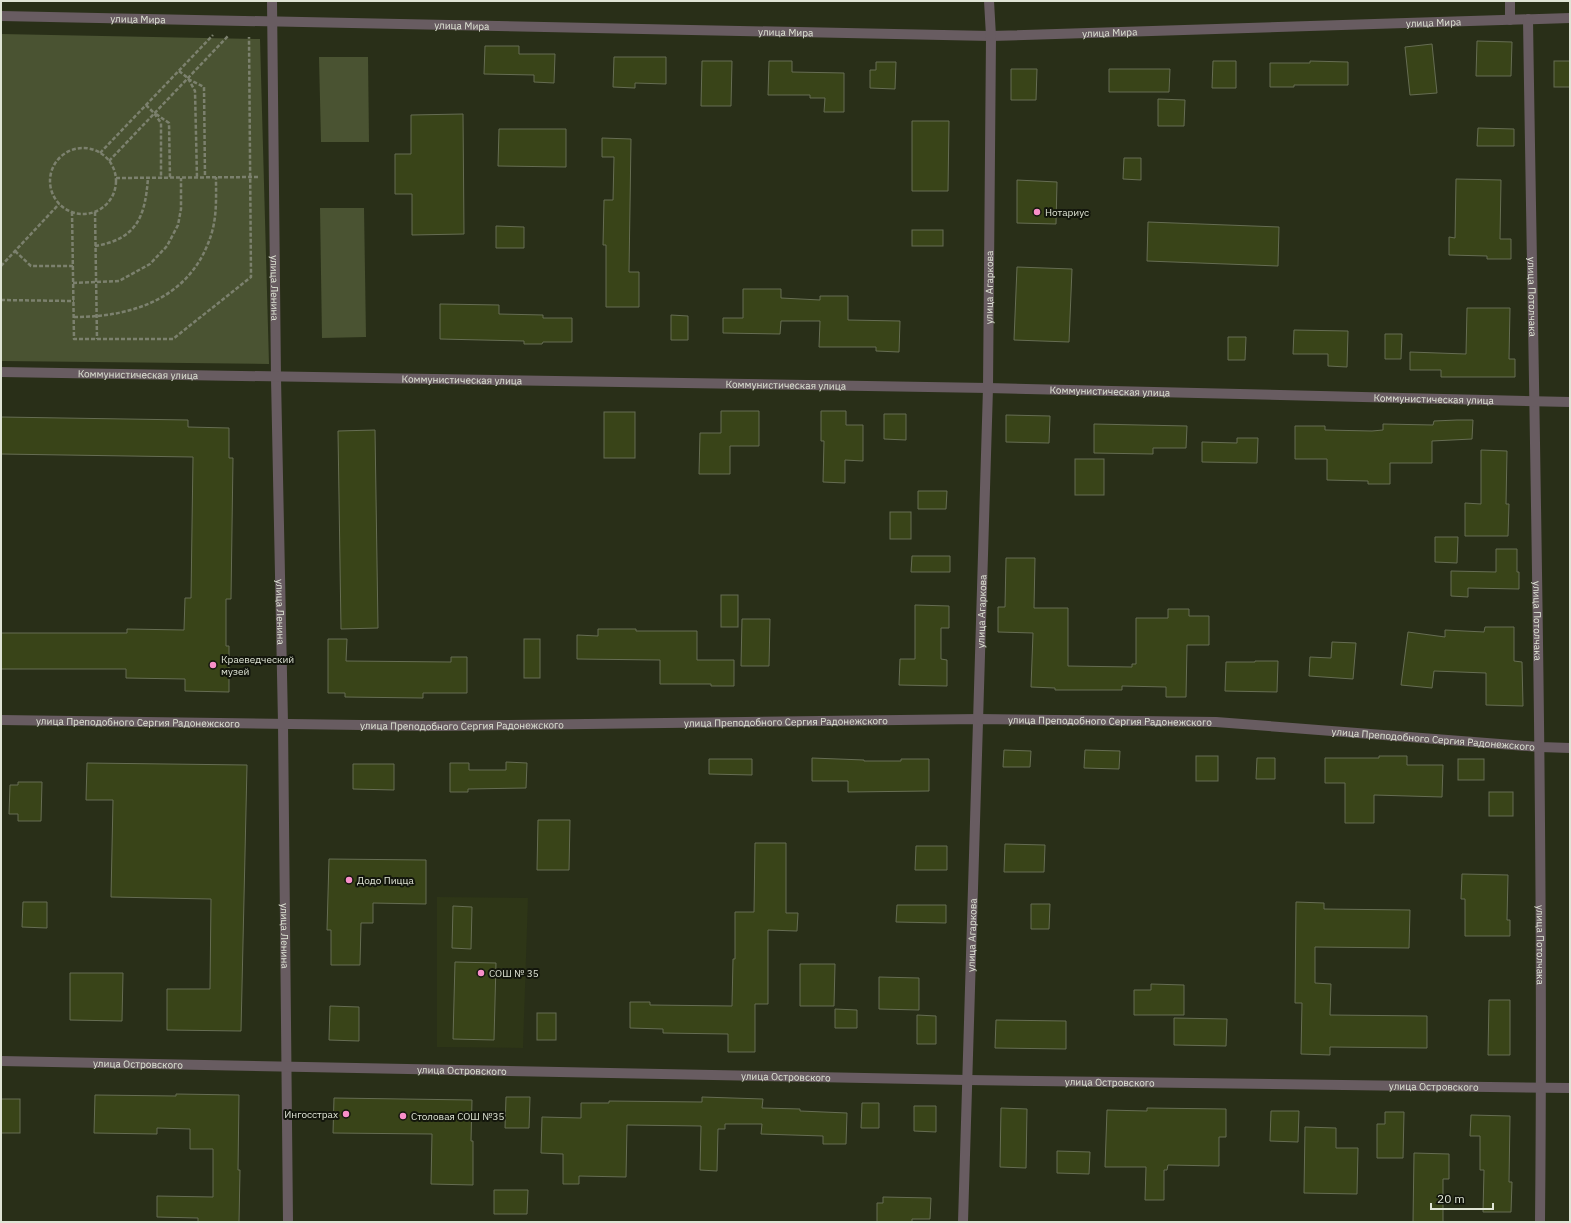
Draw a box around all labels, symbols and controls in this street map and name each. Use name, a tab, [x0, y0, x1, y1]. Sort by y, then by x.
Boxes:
street label: улица Мира	[110, 12, 166, 26]
street label: улица Мира	[1406, 15, 1462, 30]
street label: улица Мира	[434, 19, 490, 33]
street label: улица Мира	[758, 25, 814, 39]
street label: улица Мира	[1082, 25, 1138, 40]
place label: Нотариус	[1045, 206, 1089, 219]
marker: Нотариус	[1032, 207, 1042, 217]
street label: улица Агаркова	[983, 250, 996, 324]
street label: улица Ленина	[268, 255, 281, 321]
street label: улица Потолчака	[1525, 257, 1539, 338]
street label: Коммунистическая улица	[78, 367, 199, 382]
street label: Коммунистическая улица	[402, 372, 523, 387]
street label: Коммунистическая улица	[726, 378, 847, 393]
street label: Коммунистическая улица	[1049, 383, 1171, 399]
street label: Коммунистическая улица	[1373, 391, 1495, 407]
street label: улица Агаркова	[974, 574, 989, 648]
street label: улица Ленина	[273, 579, 287, 645]
street label: улица Потолчака	[1530, 581, 1544, 662]
place label: Краеведческий музей	[221, 653, 294, 678]
marker: Краеведческий музей	[208, 660, 218, 670]
street label: улица Преподобного Сергия Радонежского	[1008, 713, 1212, 729]
street label: улица Преподобного Сергия Радонежского	[36, 714, 240, 730]
street label: улица Преподобного Сергия Радонежского	[684, 714, 888, 730]
street label: улица Преподобного Сергия Радонежского	[360, 718, 564, 733]
street label: улица Преподобного Сергия Радонежского	[1331, 725, 1536, 754]
place label: Додо Пицца	[357, 874, 415, 887]
marker: Додо Пицца	[344, 875, 354, 885]
street label: улица Агаркова	[964, 897, 980, 972]
street label: улица Ленина	[278, 903, 291, 969]
street label: улица Потолчака	[1534, 905, 1547, 985]
place label: СОШ № 35	[489, 967, 539, 980]
marker: СОШ № 35	[476, 968, 486, 978]
street label: улица Островского	[93, 1057, 183, 1072]
street label: улица Островского	[417, 1063, 507, 1078]
street label: улица Островского	[741, 1070, 831, 1084]
street label: улица Островского	[1065, 1075, 1155, 1089]
street label: улица Островского	[1389, 1080, 1479, 1094]
place label: Ингосстрах	[284, 1108, 338, 1121]
marker: Ингосстрах	[341, 1109, 351, 1119]
place label: Столовая СОШ №35	[411, 1110, 505, 1123]
marker: Столовая СОШ №35	[398, 1111, 408, 1121]
scale bar	[1431, 1185, 1493, 1211]
text: 20 m	[1437, 1191, 1465, 1206]

